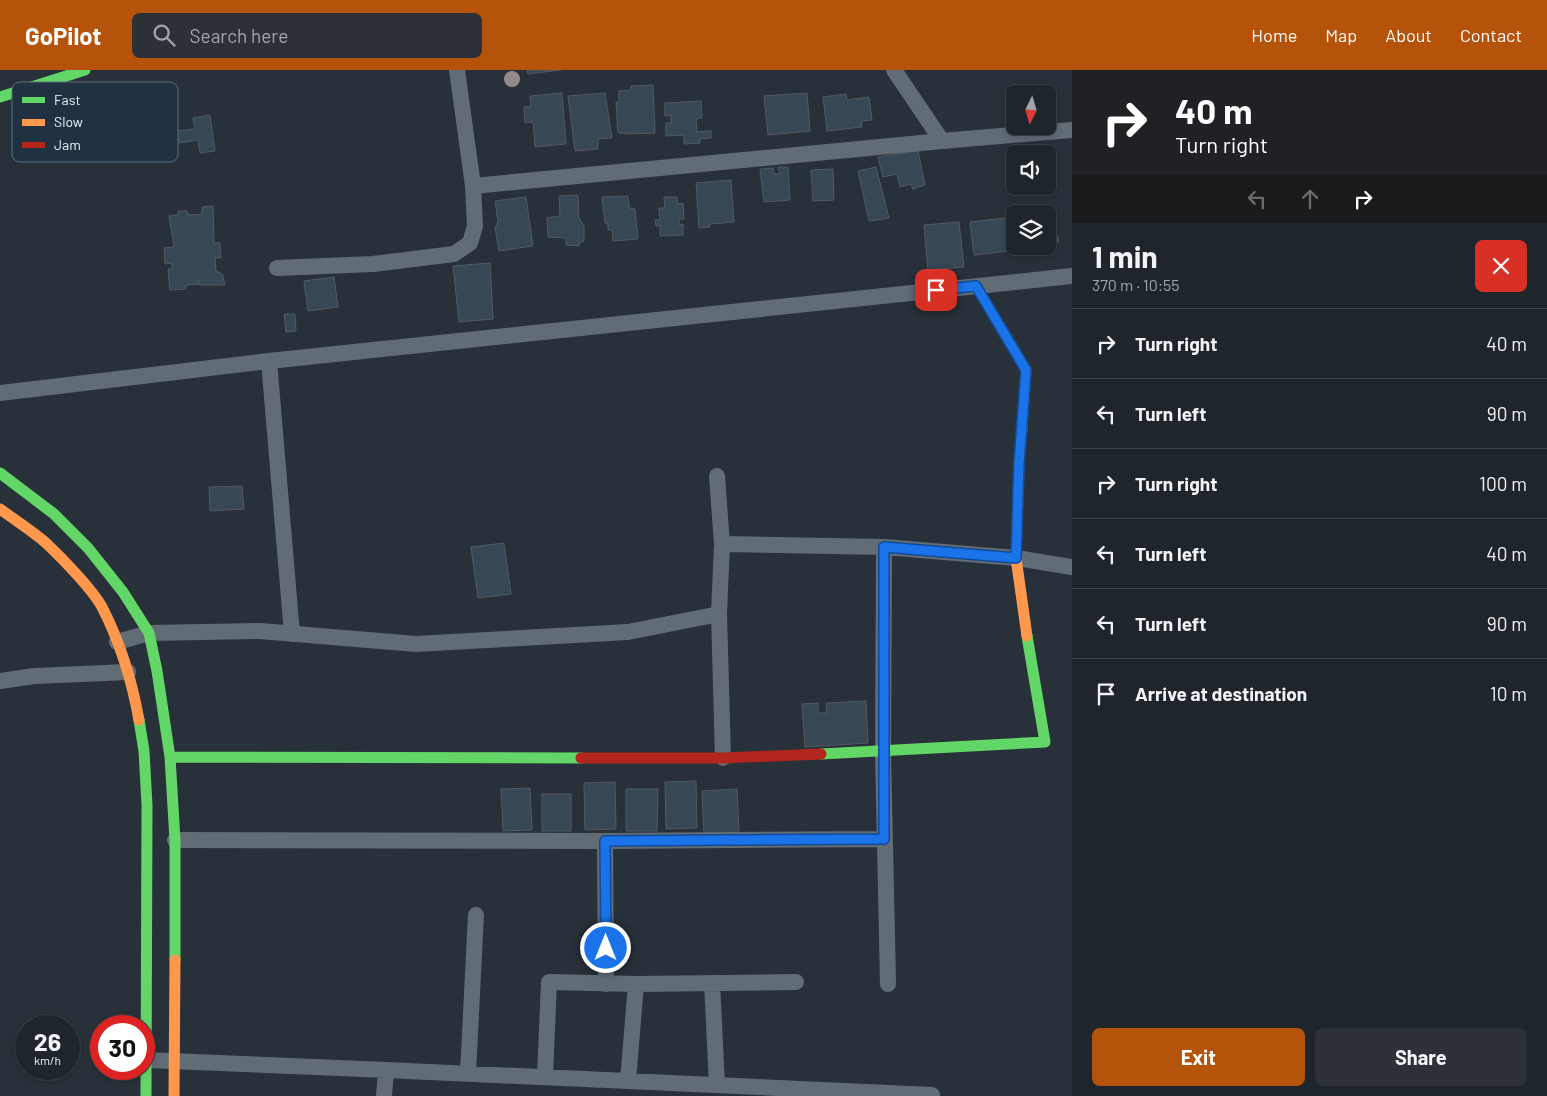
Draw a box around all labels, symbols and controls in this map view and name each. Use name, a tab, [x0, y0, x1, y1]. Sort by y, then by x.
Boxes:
search box	[132, 13, 482, 58]
text: GoPilot	[25, 21, 102, 50]
icon: search	[150, 21, 178, 49]
text: Search here	[190, 24, 288, 47]
text: Home	[1251, 24, 1297, 46]
text: Map	[1325, 24, 1357, 46]
text: About	[1385, 24, 1432, 46]
text: Contact	[1460, 24, 1522, 46]
legend	[12, 82, 178, 162]
north arrow	[1006, 85, 1056, 135]
map controls	[1006, 85, 1056, 255]
text: 40 m	[1175, 89, 1252, 131]
icon: right	[1092, 90, 1157, 155]
text: Fast	[54, 91, 80, 108]
text: Slow	[54, 113, 83, 130]
text: Turn right	[1175, 131, 1268, 157]
text: Jam	[54, 136, 81, 153]
button: sound	[1006, 145, 1056, 195]
icon: left	[1243, 185, 1271, 213]
icon: ahead	[1296, 185, 1324, 213]
icon: right	[1349, 185, 1377, 213]
button: layers	[1006, 205, 1056, 255]
text: 1 min	[1092, 238, 1158, 274]
button: close	[1475, 240, 1527, 292]
pin	[915, 269, 957, 311]
text: 370 m · 10:55	[1092, 275, 1180, 294]
icon: arrive	[922, 276, 950, 304]
icon: right	[1092, 330, 1120, 358]
text: Turn right	[1135, 332, 1217, 355]
text: 40 m	[1486, 332, 1527, 355]
icon: left	[1092, 400, 1120, 428]
text: Turn left	[1135, 402, 1206, 425]
text: 90 m	[1487, 402, 1527, 425]
icon: right	[1092, 470, 1120, 498]
text: Turn right	[1135, 472, 1217, 495]
text: 100 m	[1479, 472, 1527, 495]
icon: left	[1092, 540, 1120, 568]
text: Turn left	[1135, 542, 1206, 565]
text: 40 m	[1486, 542, 1527, 565]
icon: left	[1092, 610, 1120, 638]
text: Turn left	[1135, 612, 1206, 635]
text: 90 m	[1487, 612, 1527, 635]
icon: arrive	[1092, 680, 1120, 708]
text: Arrive at destination	[1135, 682, 1307, 705]
text: 10 m	[1490, 682, 1527, 705]
position arrow	[579, 921, 631, 973]
speed limit sign: 30	[90, 1015, 155, 1080]
text: 26	[34, 1026, 61, 1056]
button: Exit	[1092, 1028, 1305, 1086]
button: Share	[1315, 1028, 1527, 1086]
text: km/h	[34, 1053, 61, 1067]

